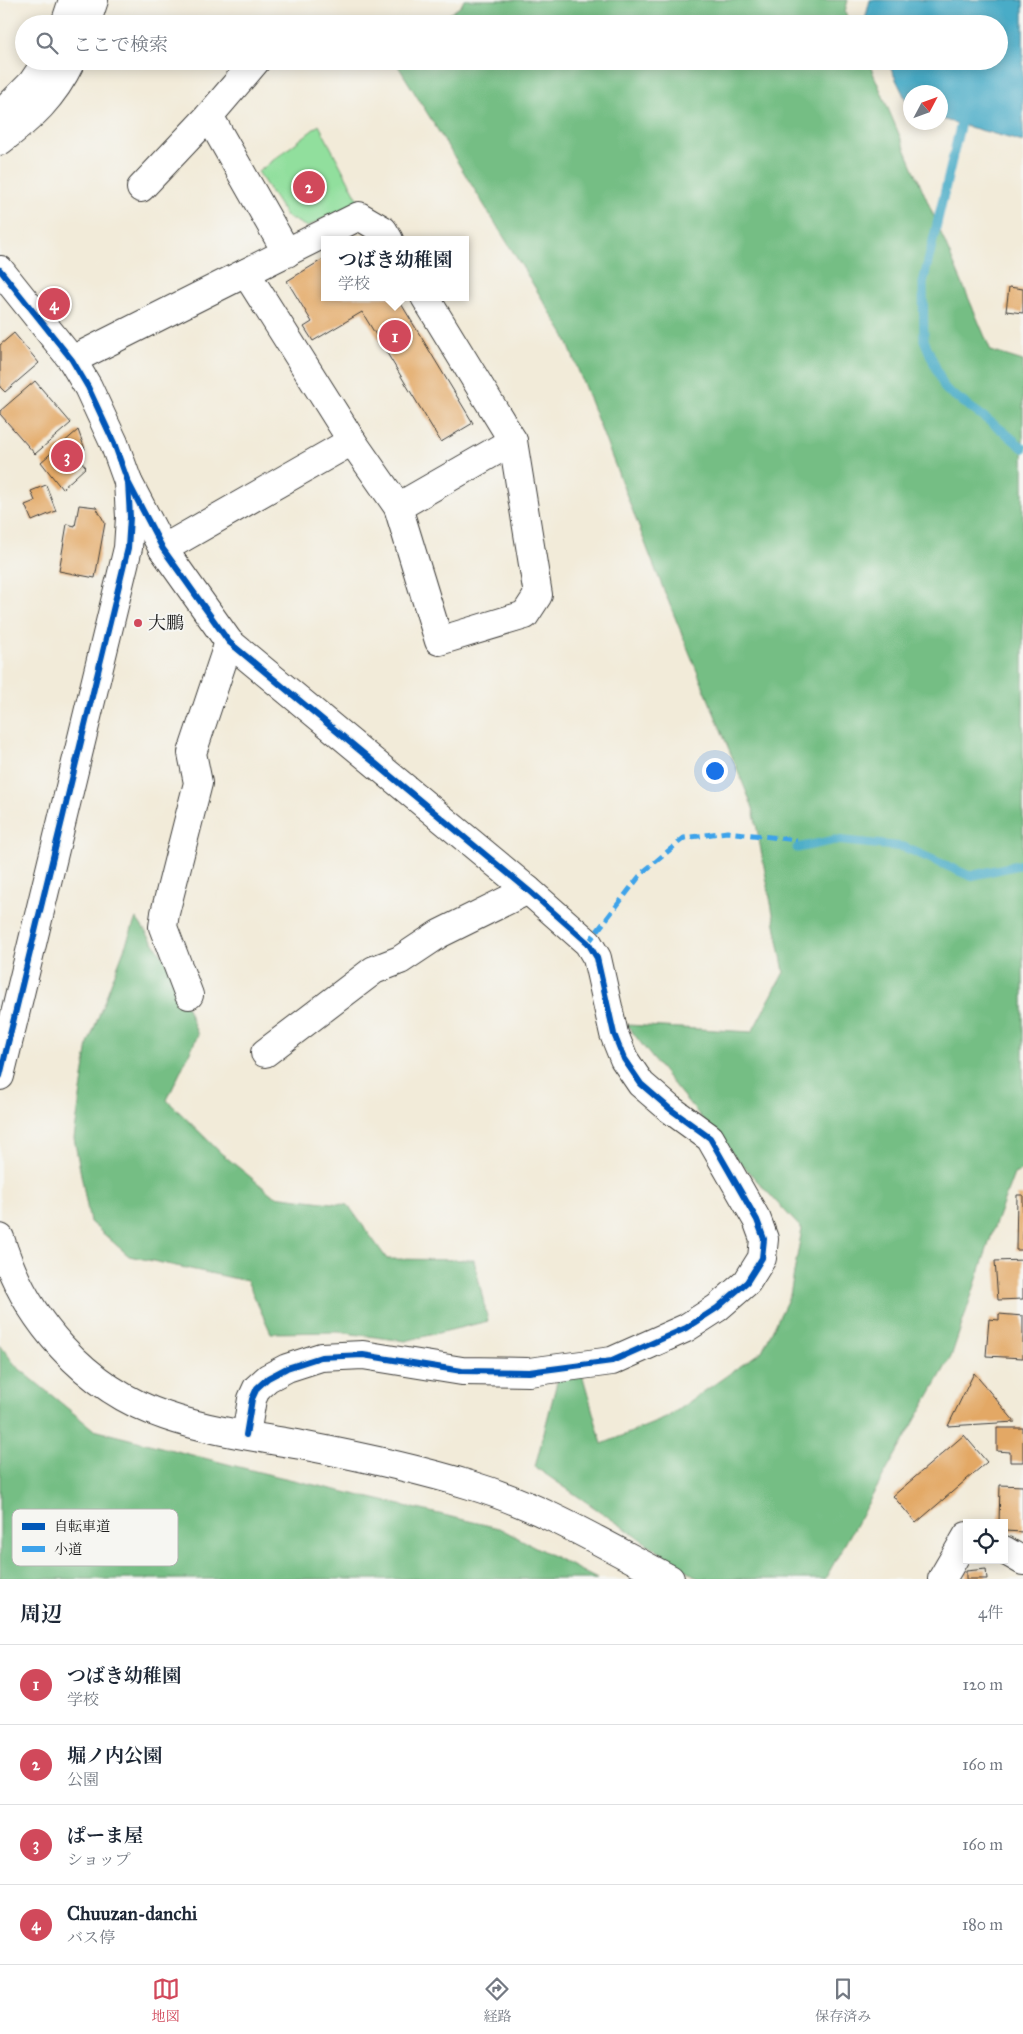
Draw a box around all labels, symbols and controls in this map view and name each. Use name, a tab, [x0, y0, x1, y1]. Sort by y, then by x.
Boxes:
search box	[15, 15, 1008, 70]
icon: search	[33, 29, 61, 57]
text: ここで検索	[73, 33, 168, 56]
north arrow	[903, 85, 948, 130]
pin: 2	[293, 168, 325, 206]
popup	[321, 236, 469, 301]
text: つばき幼稚園	[338, 248, 452, 271]
text: 学校	[338, 274, 370, 293]
pin: 4	[38, 285, 70, 323]
pin: 1	[379, 317, 411, 355]
pin: 3	[51, 437, 83, 475]
place label: 大鵬	[148, 612, 184, 634]
marker: 大鵬	[132, 617, 144, 629]
your location	[702, 758, 728, 784]
legend	[12, 1509, 178, 1566]
text: 自転車道	[54, 1518, 110, 1535]
map controls	[963, 1519, 1008, 1564]
button: locate	[963, 1519, 1008, 1564]
text: 小道	[54, 1541, 82, 1558]
text: 周辺	[20, 1601, 62, 1627]
text: 4件	[978, 1603, 1003, 1622]
text: つばき幼稚園	[67, 1664, 181, 1687]
text: 1	[33, 1675, 39, 1694]
text: 120 m	[963, 1675, 1003, 1694]
text: 学校	[67, 1690, 99, 1709]
text: 堀ノ内公園	[67, 1744, 162, 1767]
text: 2	[32, 1755, 40, 1774]
text: 160 m	[962, 1755, 1003, 1774]
text: 公園	[67, 1770, 99, 1789]
text: ぱーま屋	[67, 1824, 143, 1847]
text: 3	[33, 1835, 39, 1854]
text: 160 m	[962, 1835, 1003, 1854]
text: ショップ	[67, 1850, 131, 1869]
text: Chuuzan-danchi	[67, 1902, 197, 1925]
text: 4	[32, 1915, 40, 1934]
text: 180 m	[962, 1915, 1003, 1934]
text: バス停	[67, 1928, 115, 1947]
tab: 地図	[152, 1975, 180, 2025]
tab: 経路	[483, 1975, 511, 2025]
tab: 保存済み	[815, 1975, 871, 2025]

